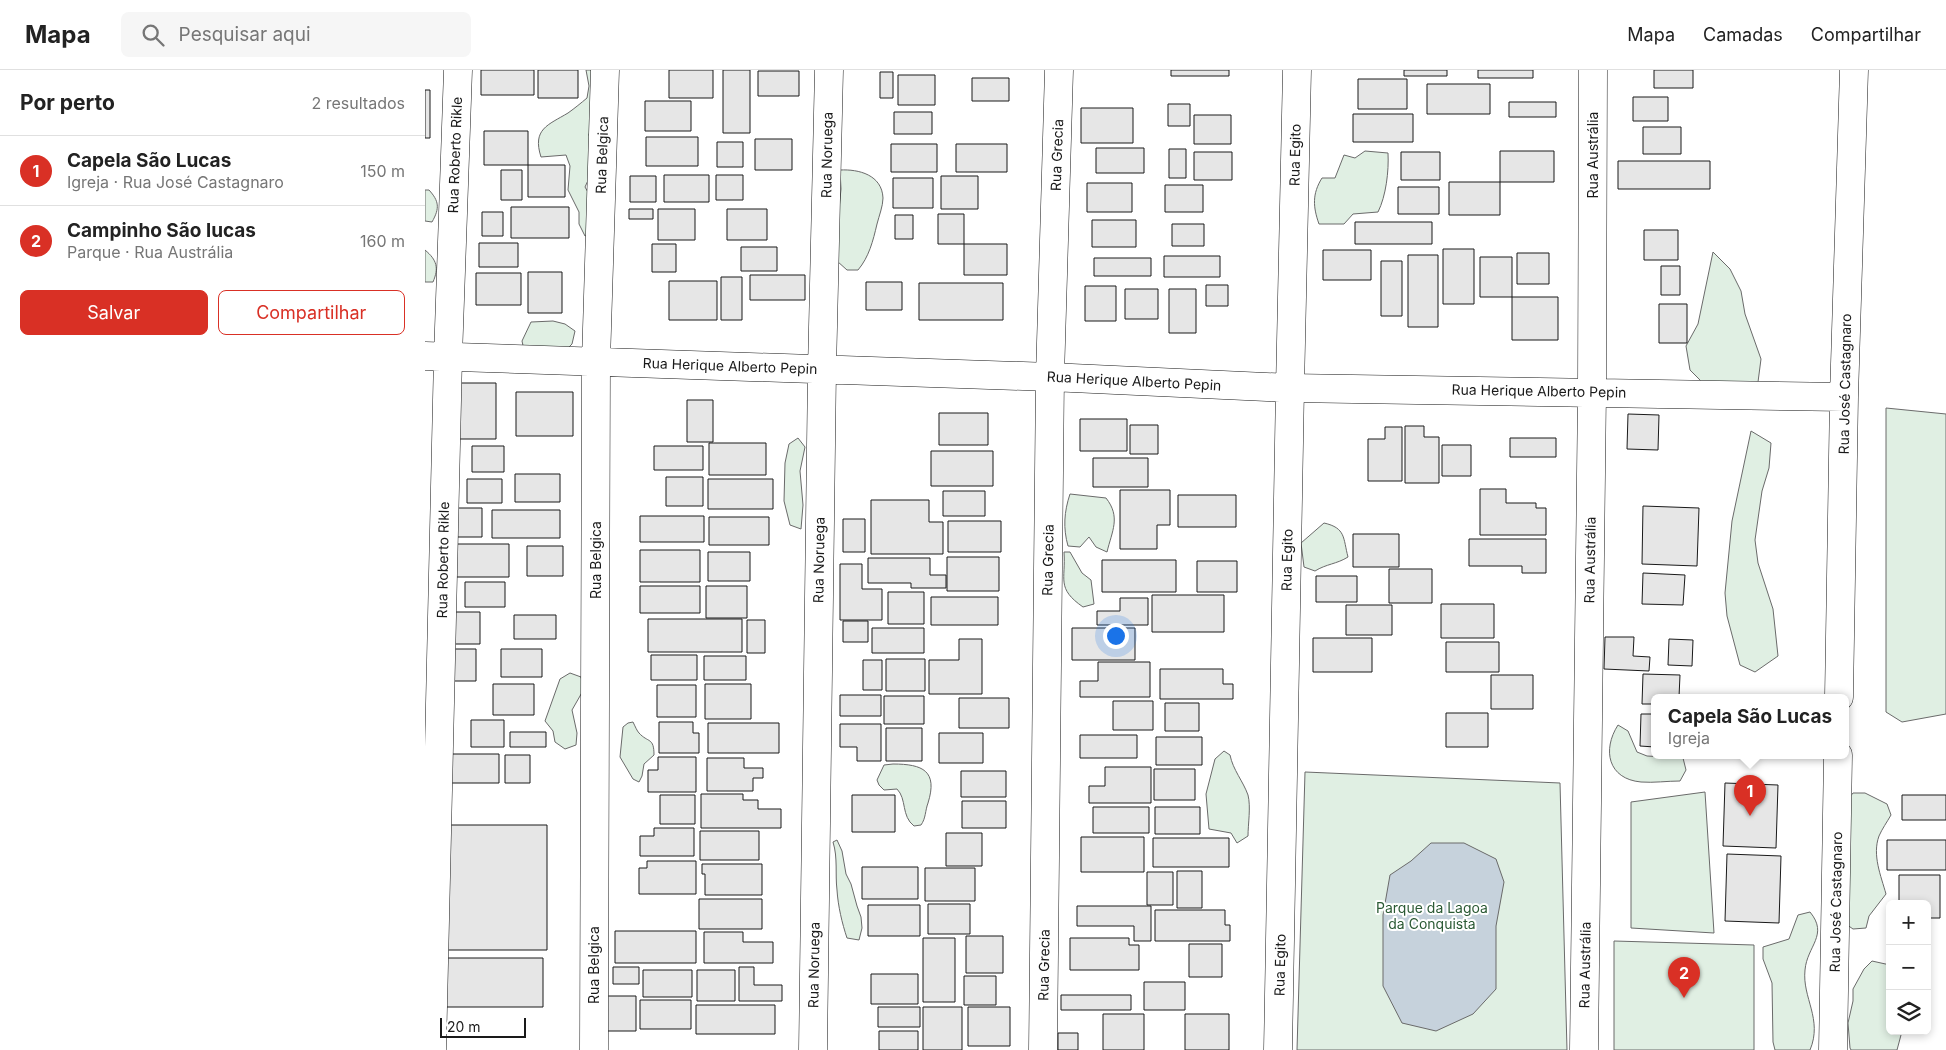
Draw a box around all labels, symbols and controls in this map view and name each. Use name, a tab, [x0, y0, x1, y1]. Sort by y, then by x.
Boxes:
search box	[121, 12, 471, 57]
text: Mapa	[25, 20, 91, 49]
icon: search	[139, 21, 167, 49]
text: Pesquisar aqui	[179, 23, 311, 46]
text: Mapa	[1627, 24, 1675, 45]
text: Camadas	[1703, 24, 1783, 45]
text: Compartilhar	[1811, 24, 1921, 45]
text: Por perto	[20, 90, 115, 115]
text: 2 resultados	[312, 93, 405, 113]
street label: Rua Roberto Rikle	[444, 96, 465, 214]
street label: Rua Noruega	[817, 112, 836, 198]
street label: Rua Austrália	[1584, 112, 1601, 198]
street label: Rua Belgica	[592, 116, 611, 194]
street label: Rua Grecia	[1047, 119, 1066, 191]
street label: Rua Egito	[1285, 124, 1304, 186]
text: Capela São Lucas	[67, 149, 231, 172]
text: 1	[33, 161, 39, 181]
text: 150 m	[360, 161, 405, 181]
text: Igreja · Rua José Castagnaro	[67, 172, 284, 192]
text: Campinho São lucas	[67, 219, 256, 242]
text: 2	[31, 231, 41, 251]
text: 160 m	[360, 231, 405, 251]
text: Parque · Rua Austrália	[67, 242, 233, 262]
button: Salvar	[20, 290, 208, 335]
button: Compartilhar	[218, 290, 405, 335]
street label: Rua José Castagnaro	[1835, 313, 1854, 455]
street label: Rua Herique Alberto Pepin	[642, 354, 818, 377]
street label: Rua Herique Alberto Pepin	[1046, 367, 1222, 394]
street label: Rua Herique Alberto Pepin	[1451, 380, 1627, 401]
street label: Rua Roberto Rikle	[433, 501, 452, 619]
street label: Rua Austrália	[1580, 516, 1599, 604]
street label: Rua Noruega	[809, 517, 828, 603]
street label: Rua Belgica	[587, 521, 604, 599]
street label: Rua Grecia	[1038, 524, 1057, 596]
street label: Rua Egito	[1277, 529, 1296, 591]
your location	[1103, 623, 1129, 649]
popup	[1651, 694, 1849, 759]
text: Capela São Lucas	[1668, 705, 1832, 728]
text: Igreja	[1668, 728, 1710, 748]
pin: 1	[1734, 775, 1766, 816]
street label: Rua José Castagnaro	[1826, 831, 1845, 973]
park label: Parque da Lagoa da Conquista	[1376, 899, 1488, 932]
map controls	[1886, 900, 1931, 1035]
button: +	[1886, 900, 1931, 945]
street label: Rua Austrália	[1575, 921, 1594, 1009]
street label: Rua Noruega	[804, 922, 823, 1008]
street label: Rua Belgica	[585, 926, 602, 1004]
street label: Rua Grecia	[1034, 929, 1053, 1001]
street label: Rua Egito	[1270, 934, 1289, 996]
button: −	[1886, 945, 1931, 990]
pin: 2	[1668, 957, 1700, 998]
button: layers	[1886, 990, 1931, 1035]
scale bar	[440, 1015, 526, 1038]
text: 20 m	[447, 1018, 481, 1035]

